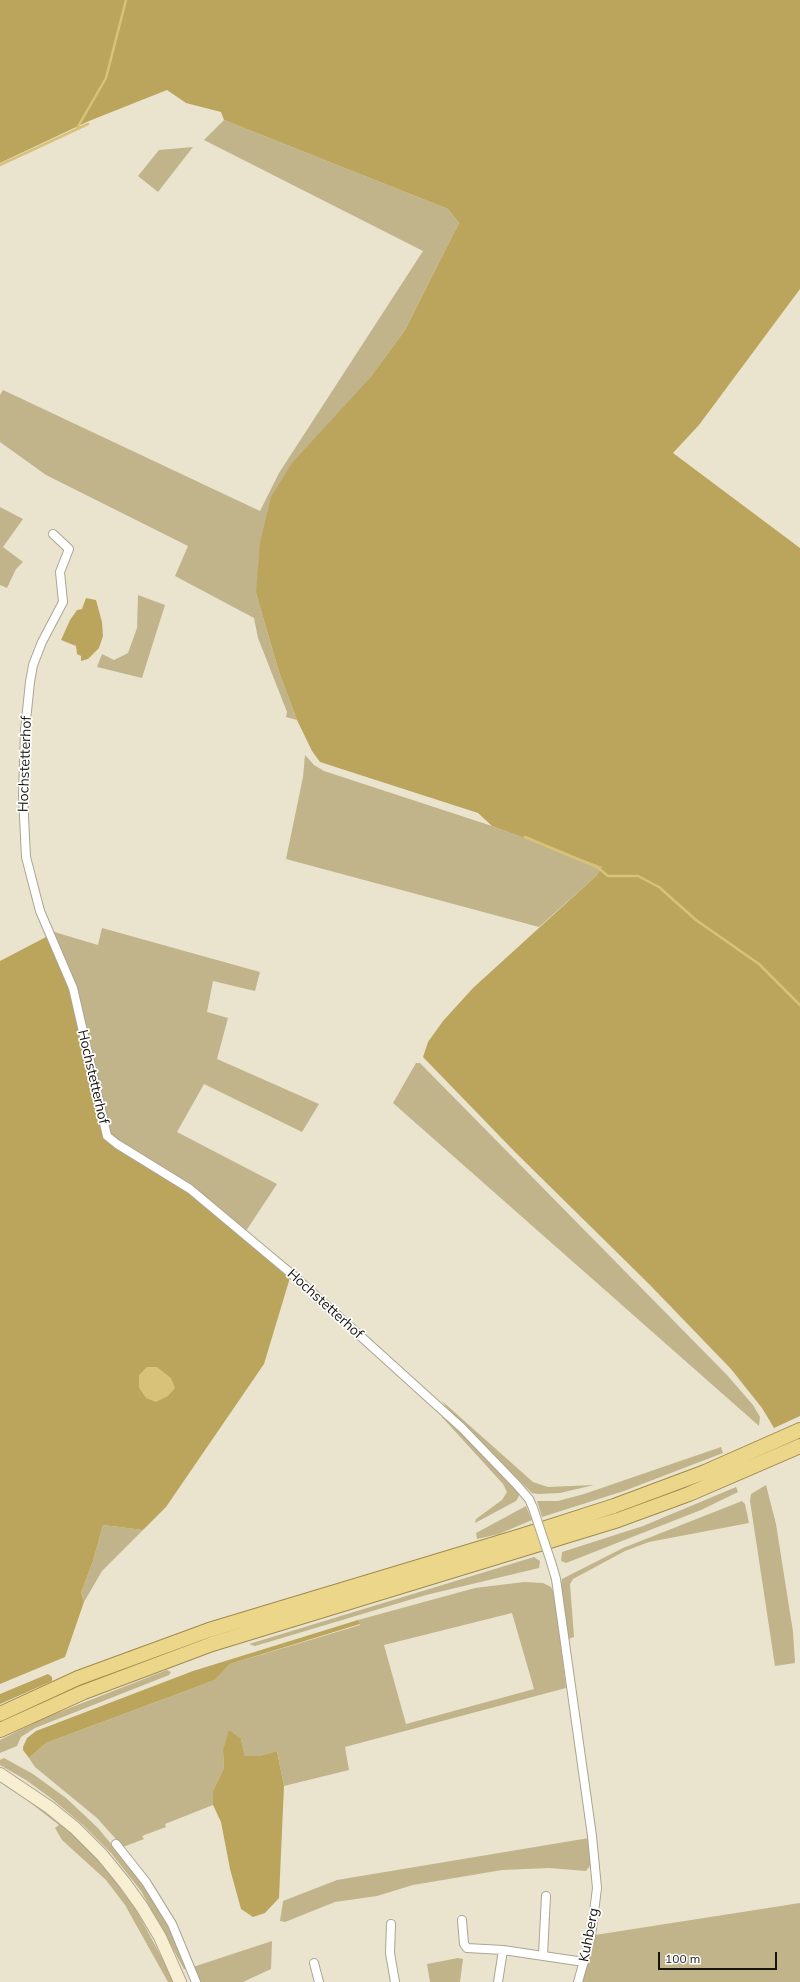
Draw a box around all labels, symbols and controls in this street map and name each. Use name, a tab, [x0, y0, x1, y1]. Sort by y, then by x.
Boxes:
street label: Hochstetterhof	[15, 716, 35, 812]
street label: Hochstetterhof	[74, 1028, 112, 1126]
street label: Hochstetterhof	[284, 1266, 366, 1342]
street label: Kuhberg	[576, 1907, 602, 1963]
scale bar	[660, 1944, 779, 1970]
text: 100 m	[665, 1951, 700, 1966]

